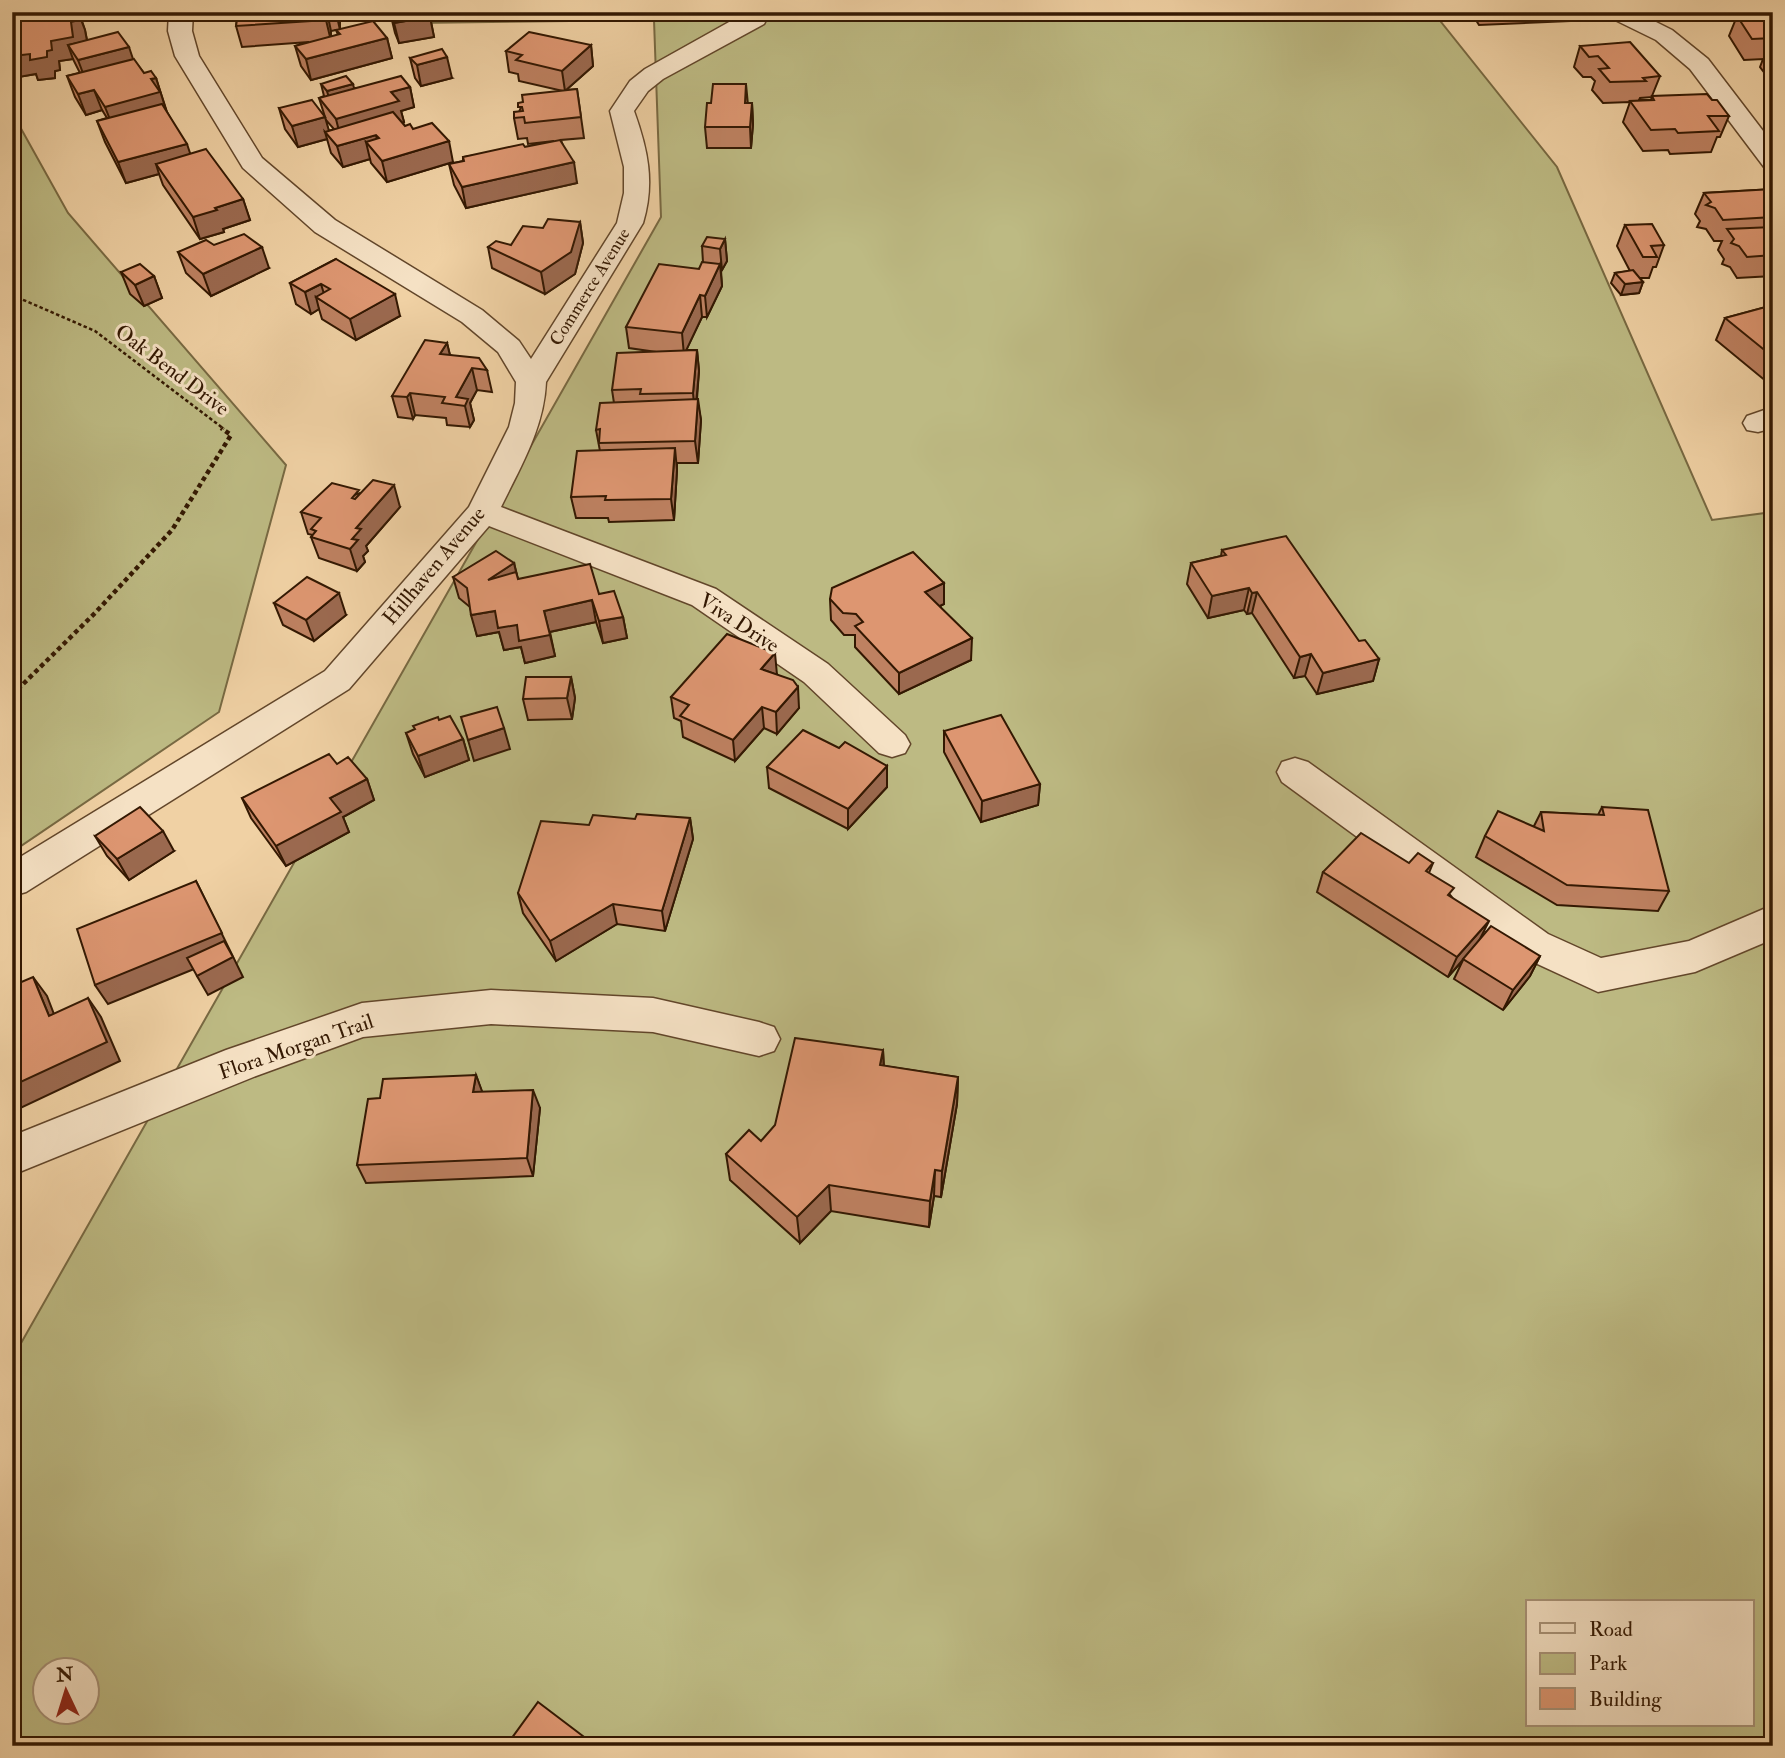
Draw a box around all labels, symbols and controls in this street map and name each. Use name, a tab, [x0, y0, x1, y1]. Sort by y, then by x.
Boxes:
street label: Commerce Avenue	[545, 223, 636, 350]
street label: Oak Bend Drive	[109, 318, 235, 422]
street label: Hillhaven Avenue	[377, 501, 492, 631]
street label: Viva Drive	[694, 587, 784, 659]
street label: Flora Morgan Trail	[215, 1008, 378, 1086]
legend	[1526, 1600, 1754, 1726]
text: Road	[1589, 1616, 1634, 1643]
text: Park	[1589, 1650, 1627, 1677]
north arrow	[32, 1656, 102, 1726]
text: N	[55, 1662, 75, 1688]
text: Building	[1589, 1686, 1662, 1713]

